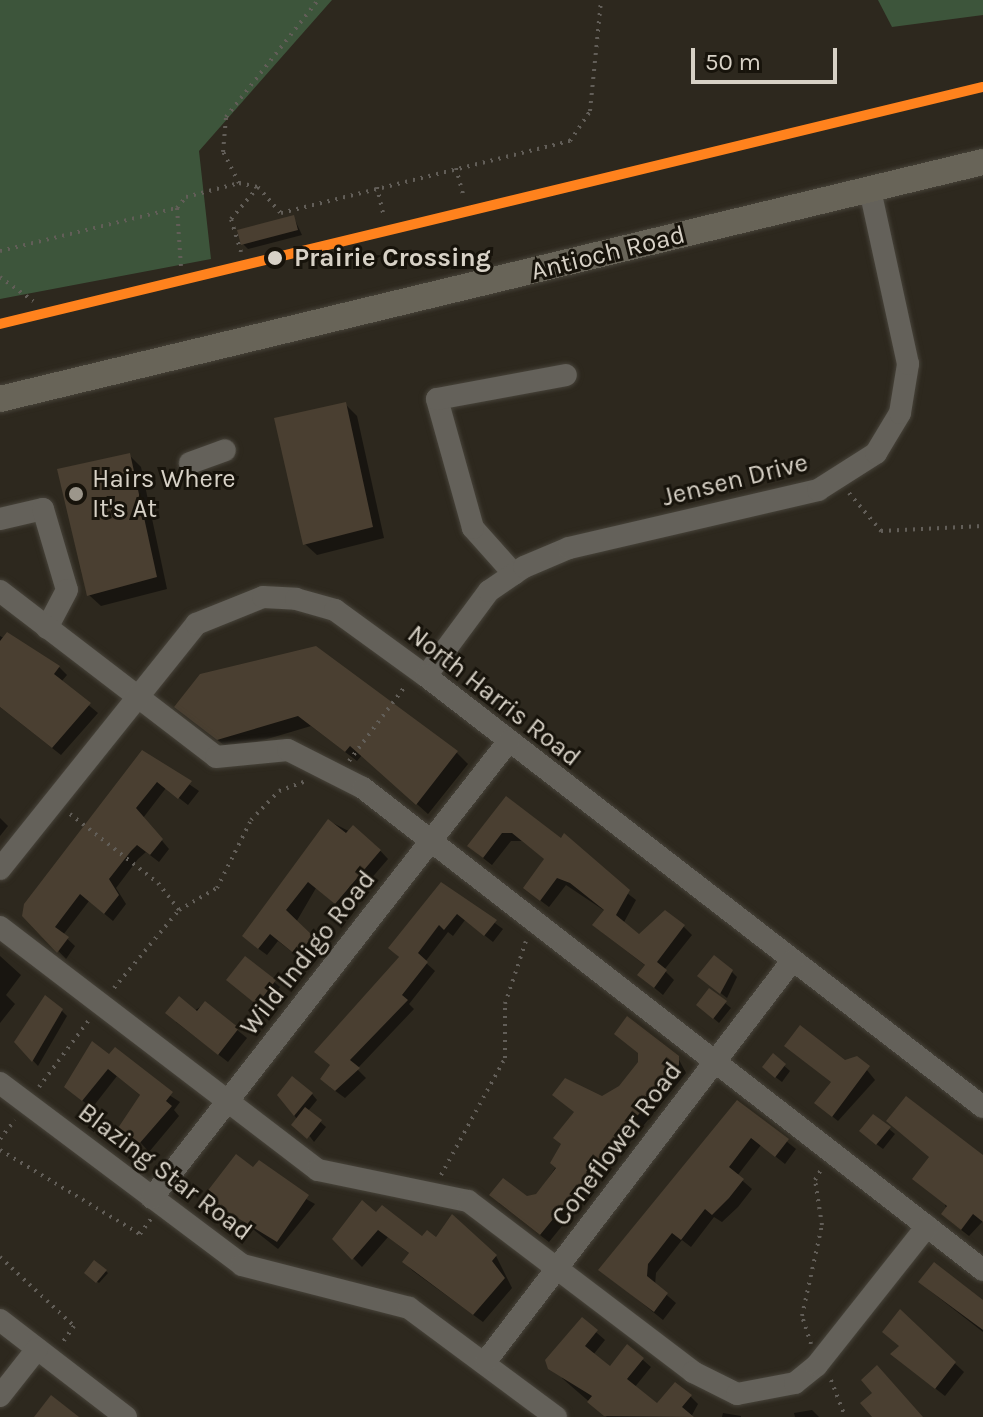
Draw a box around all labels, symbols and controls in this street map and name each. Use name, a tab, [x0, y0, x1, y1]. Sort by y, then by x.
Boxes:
scale bar	[695, 32, 841, 82]
text: 50 m	[705, 48, 761, 76]
street label: Antioch Road	[528, 219, 688, 287]
place label: Prairie Crossing	[294, 242, 491, 274]
marker: Prairie Crossing	[263, 246, 287, 270]
street label: Jensen Drive	[659, 447, 811, 513]
place label: Hairs Where It's At	[92, 463, 236, 524]
marker: Hairs Where It's At	[67, 485, 85, 503]
street label: North Harris Road	[401, 619, 587, 773]
street label: Wild Indigo Road	[234, 864, 382, 1042]
street label: Coneflower Road	[545, 1056, 689, 1232]
street label: Blazing Star Road	[72, 1096, 258, 1248]

